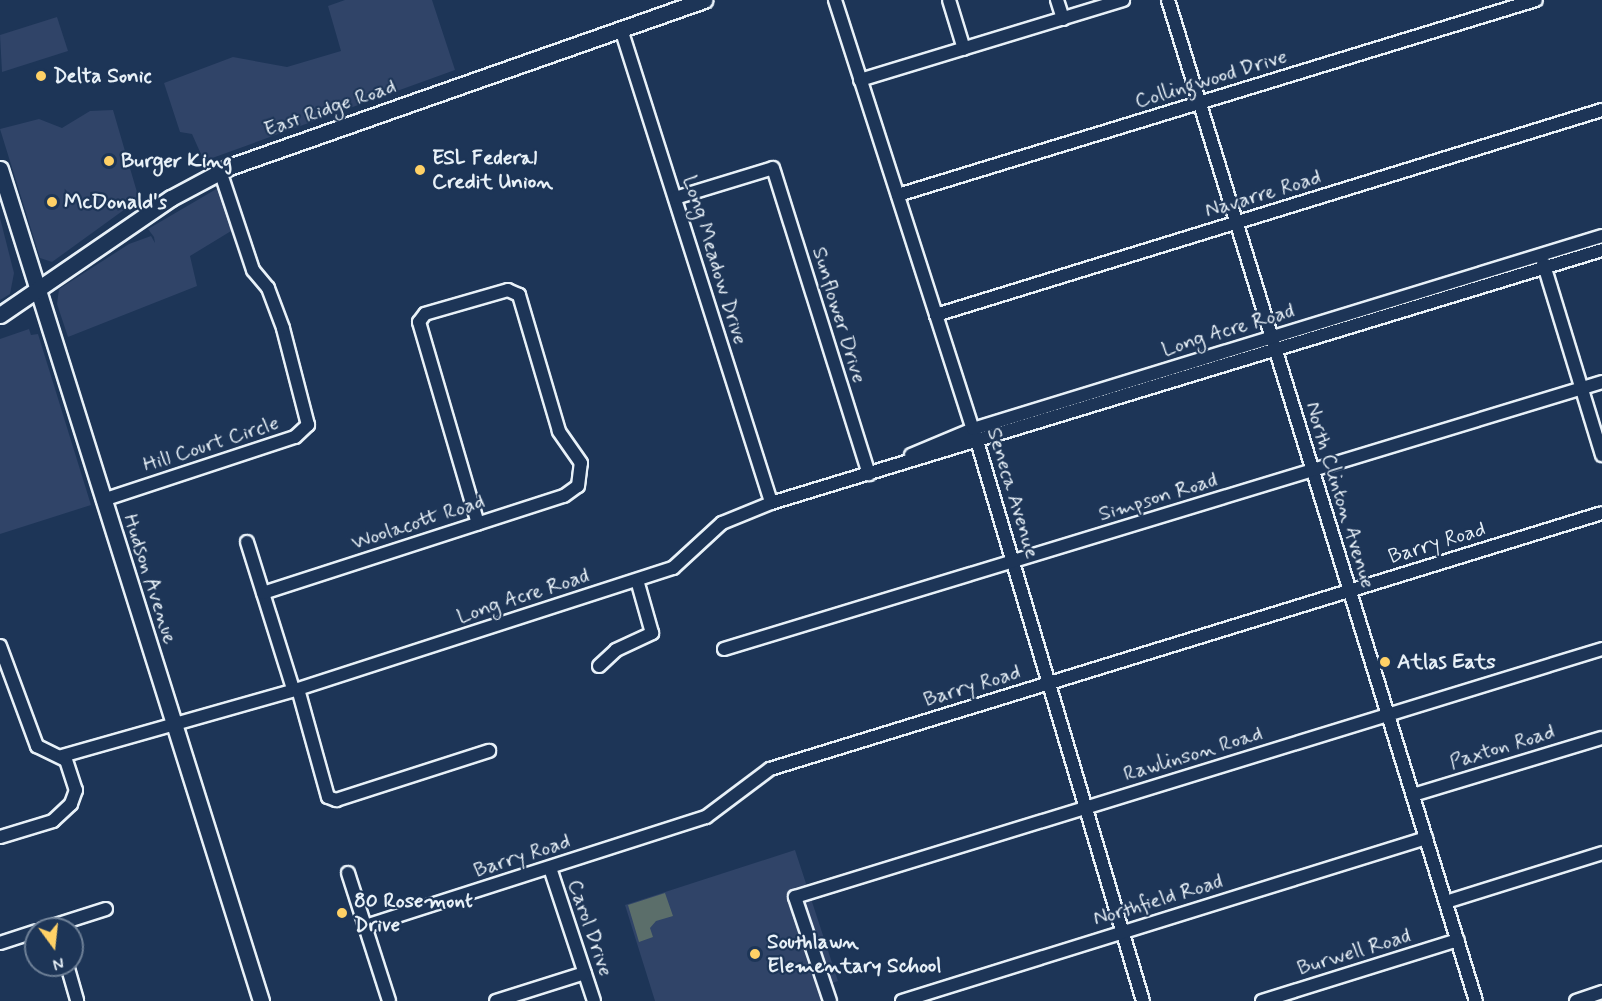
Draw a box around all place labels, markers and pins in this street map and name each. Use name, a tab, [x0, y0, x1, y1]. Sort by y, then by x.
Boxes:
place label: Delta Sonic	[53, 63, 153, 89]
marker: Delta Sonic	[34, 69, 48, 83]
place label: ESL Federal Credit Union	[432, 145, 548, 195]
place label: Burger King	[121, 148, 229, 174]
marker: Burger King	[102, 154, 116, 168]
marker: ESL Federal Credit Union	[413, 163, 427, 177]
place label: McDonald's	[64, 189, 167, 215]
marker: McDonald's	[45, 195, 59, 209]
place label: Atlas Eats	[1397, 649, 1495, 675]
marker: Atlas Eats	[1378, 655, 1392, 669]
place label: 80 Rosemont Drive	[354, 888, 473, 938]
marker: 80 Rosemont Drive	[335, 906, 349, 920]
place label: Southlawn Elementary School	[767, 929, 942, 979]
marker: Southlawn Elementary School	[748, 947, 762, 961]

